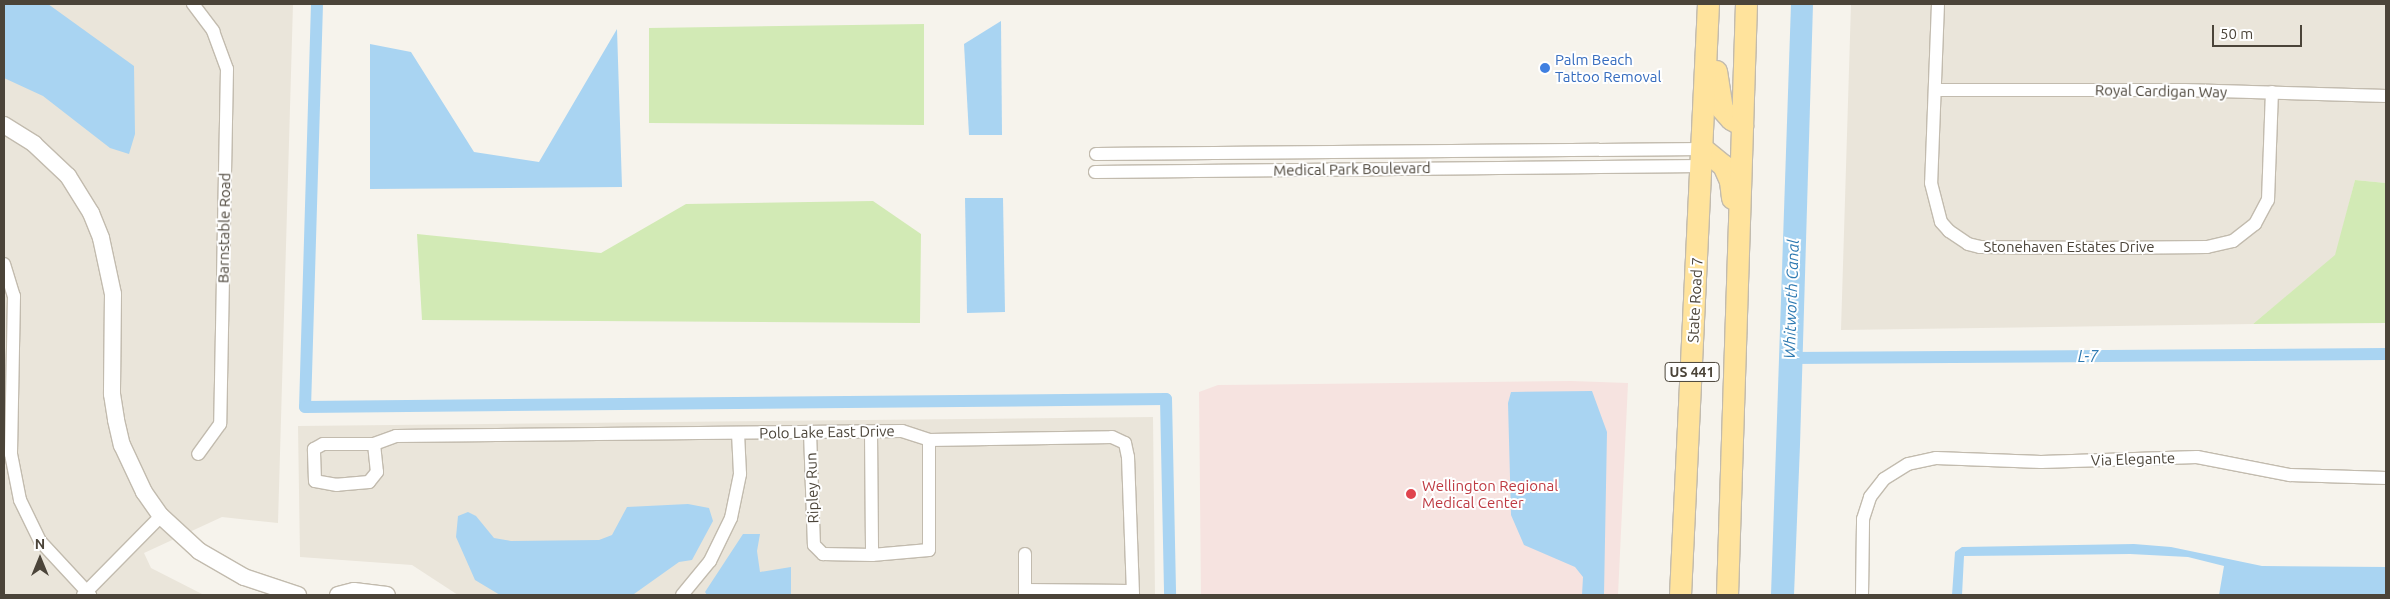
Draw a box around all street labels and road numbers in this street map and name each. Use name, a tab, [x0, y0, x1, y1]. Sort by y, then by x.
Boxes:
street label: Royal Cardigan Way	[2095, 81, 2227, 101]
street label: Medical Park Boulevard	[1273, 159, 1431, 179]
street label: Barnstable Road	[214, 173, 234, 283]
street label: Stonehaven Estates Drive	[1983, 238, 2155, 256]
street label: State Road 7	[1684, 257, 1706, 343]
road number: US 441	[1664, 361, 1720, 384]
street label: Polo Lake East Drive	[759, 422, 895, 442]
street label: Via Elegante	[2090, 449, 2176, 469]
street label: Ripley Run	[802, 452, 822, 524]

